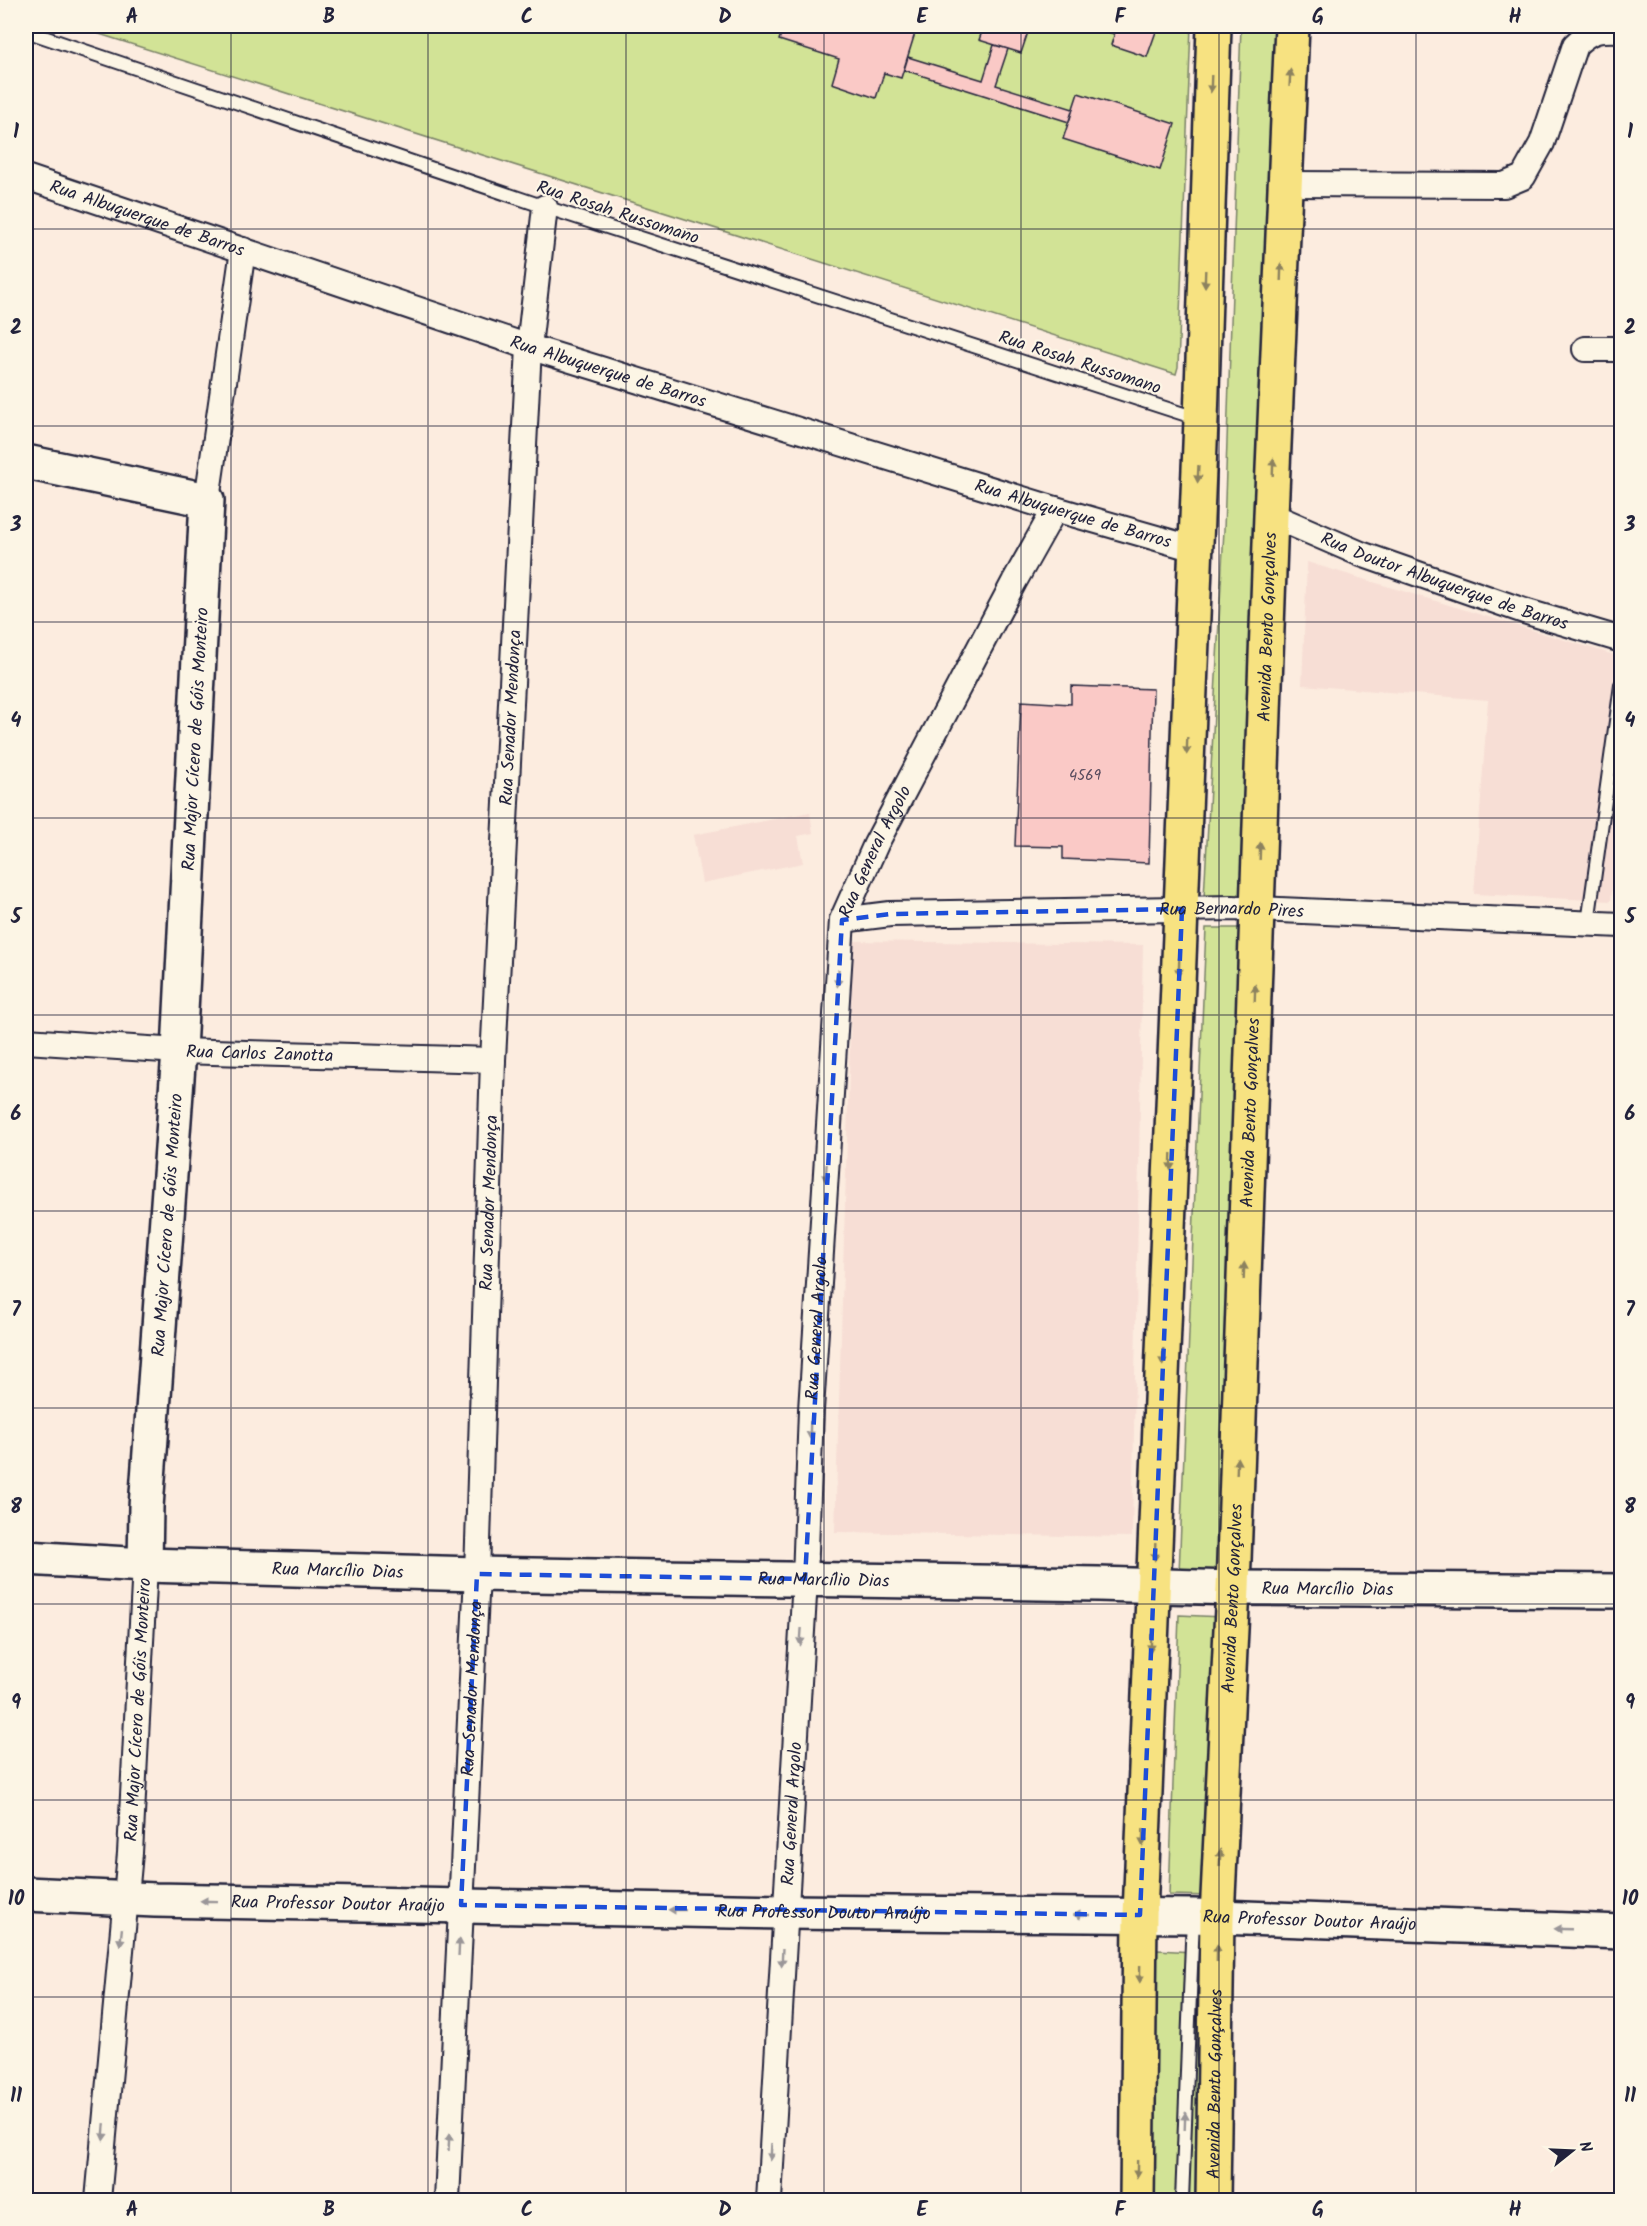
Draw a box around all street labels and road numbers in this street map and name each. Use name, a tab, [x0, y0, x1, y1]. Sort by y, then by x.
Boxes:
street label: Rua Albuquerque de Barros	[45, 173, 248, 266]
street label: Rua Rosah Russomano	[532, 173, 703, 253]
street label: Rua Rosah Russomano	[994, 323, 1165, 403]
street label: Rua Albuquerque de Barros	[506, 329, 710, 417]
street label: Rua Albuquerque de Barros	[971, 472, 1175, 558]
street label: Rua Doutor Albuquerque de Barros	[1316, 525, 1572, 639]
street label: Avenida Bento Gonçalves	[1251, 531, 1286, 722]
street label: Rua Major Cícero de Góis Monteiro	[175, 607, 218, 872]
street label: Rua Senador Mendonça	[493, 629, 531, 806]
street label: Rua General Argolo	[832, 781, 920, 923]
street label: Rua Bernardo Pires	[1159, 895, 1305, 927]
street label: Avenida Bento Gonçalves	[1233, 1017, 1269, 1208]
street label: Rua Carlos Zanotta	[186, 1038, 334, 1071]
street label: Rua Major Cícero de Góis Monteiro	[145, 1092, 192, 1358]
street label: Rua Senador Mendonça	[473, 1114, 507, 1291]
street label: Rua General Argolo	[799, 1256, 837, 1401]
street label: Avenida Bento Gonçalves	[1215, 1503, 1252, 1694]
street label: Rua Marcílio Dias	[271, 1555, 404, 1588]
street label: Rua Marcílio Dias	[757, 1566, 890, 1597]
street label: Rua Marcílio Dias	[1261, 1575, 1394, 1605]
street label: Rua Major Cícero de Góis Monteiro	[118, 1577, 160, 1842]
street label: Rua Senador Mendonça	[454, 1600, 492, 1777]
street label: Rua General Argolo	[774, 1741, 812, 1886]
street label: Rua Professor Doutor Araújo	[231, 1888, 445, 1922]
street label: Rua Professor Doutor Araújo	[717, 1898, 931, 1929]
street label: Rua Professor Doutor Araújo	[1202, 1903, 1417, 1940]
street label: Avenida Bento Gonçalves	[1200, 1989, 1232, 2179]

